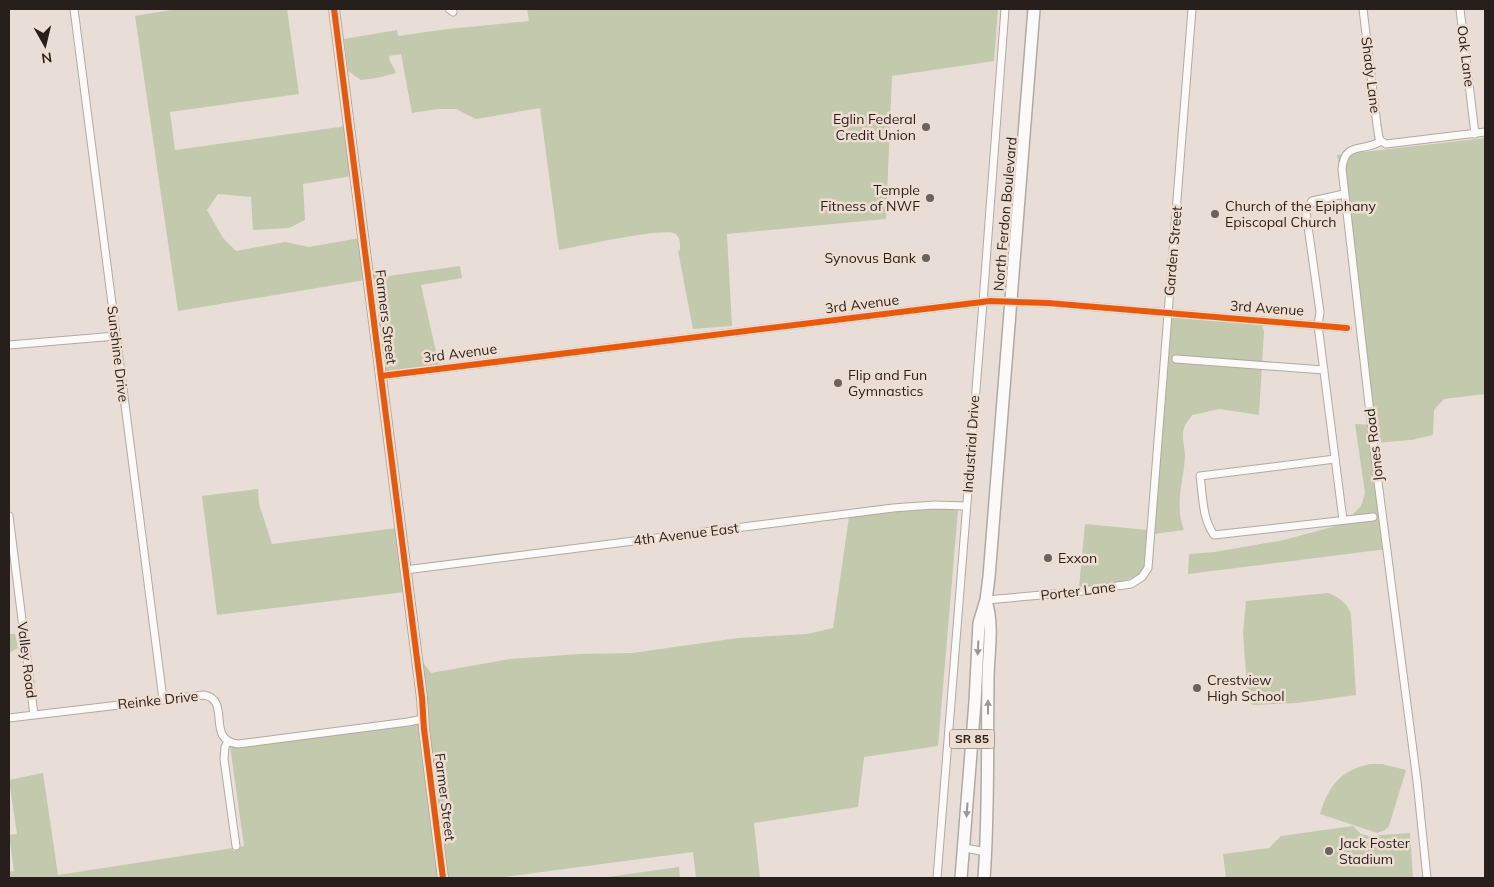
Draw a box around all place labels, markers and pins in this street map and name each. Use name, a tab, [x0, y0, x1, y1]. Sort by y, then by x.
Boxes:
place label: Eglin Federal Credit Union	[833, 110, 916, 144]
marker: Eglin Federal Credit Union	[920, 121, 932, 133]
place label: Temple Fitness of NWF	[820, 181, 920, 215]
marker: Temple Fitness of NWF	[924, 192, 936, 204]
place label: Church of the Epiphany Episcopal Church	[1225, 197, 1376, 231]
marker: Church of the Epiphany Episcopal Church	[1209, 208, 1221, 220]
place label: Synovus Bank	[824, 249, 917, 267]
marker: Synovus Bank	[920, 252, 932, 264]
place label: Flip and Fun Gymnastics	[848, 366, 927, 400]
marker: Flip and Fun Gymnastics	[832, 377, 844, 389]
place label: Exxon	[1058, 549, 1097, 567]
marker: Exxon	[1042, 552, 1054, 564]
place label: Crestview High School	[1207, 671, 1285, 705]
marker: Crestview High School	[1191, 682, 1203, 694]
place label: Jack Foster Stadium	[1339, 834, 1411, 868]
marker: Jack Foster Stadium	[1323, 845, 1335, 857]

